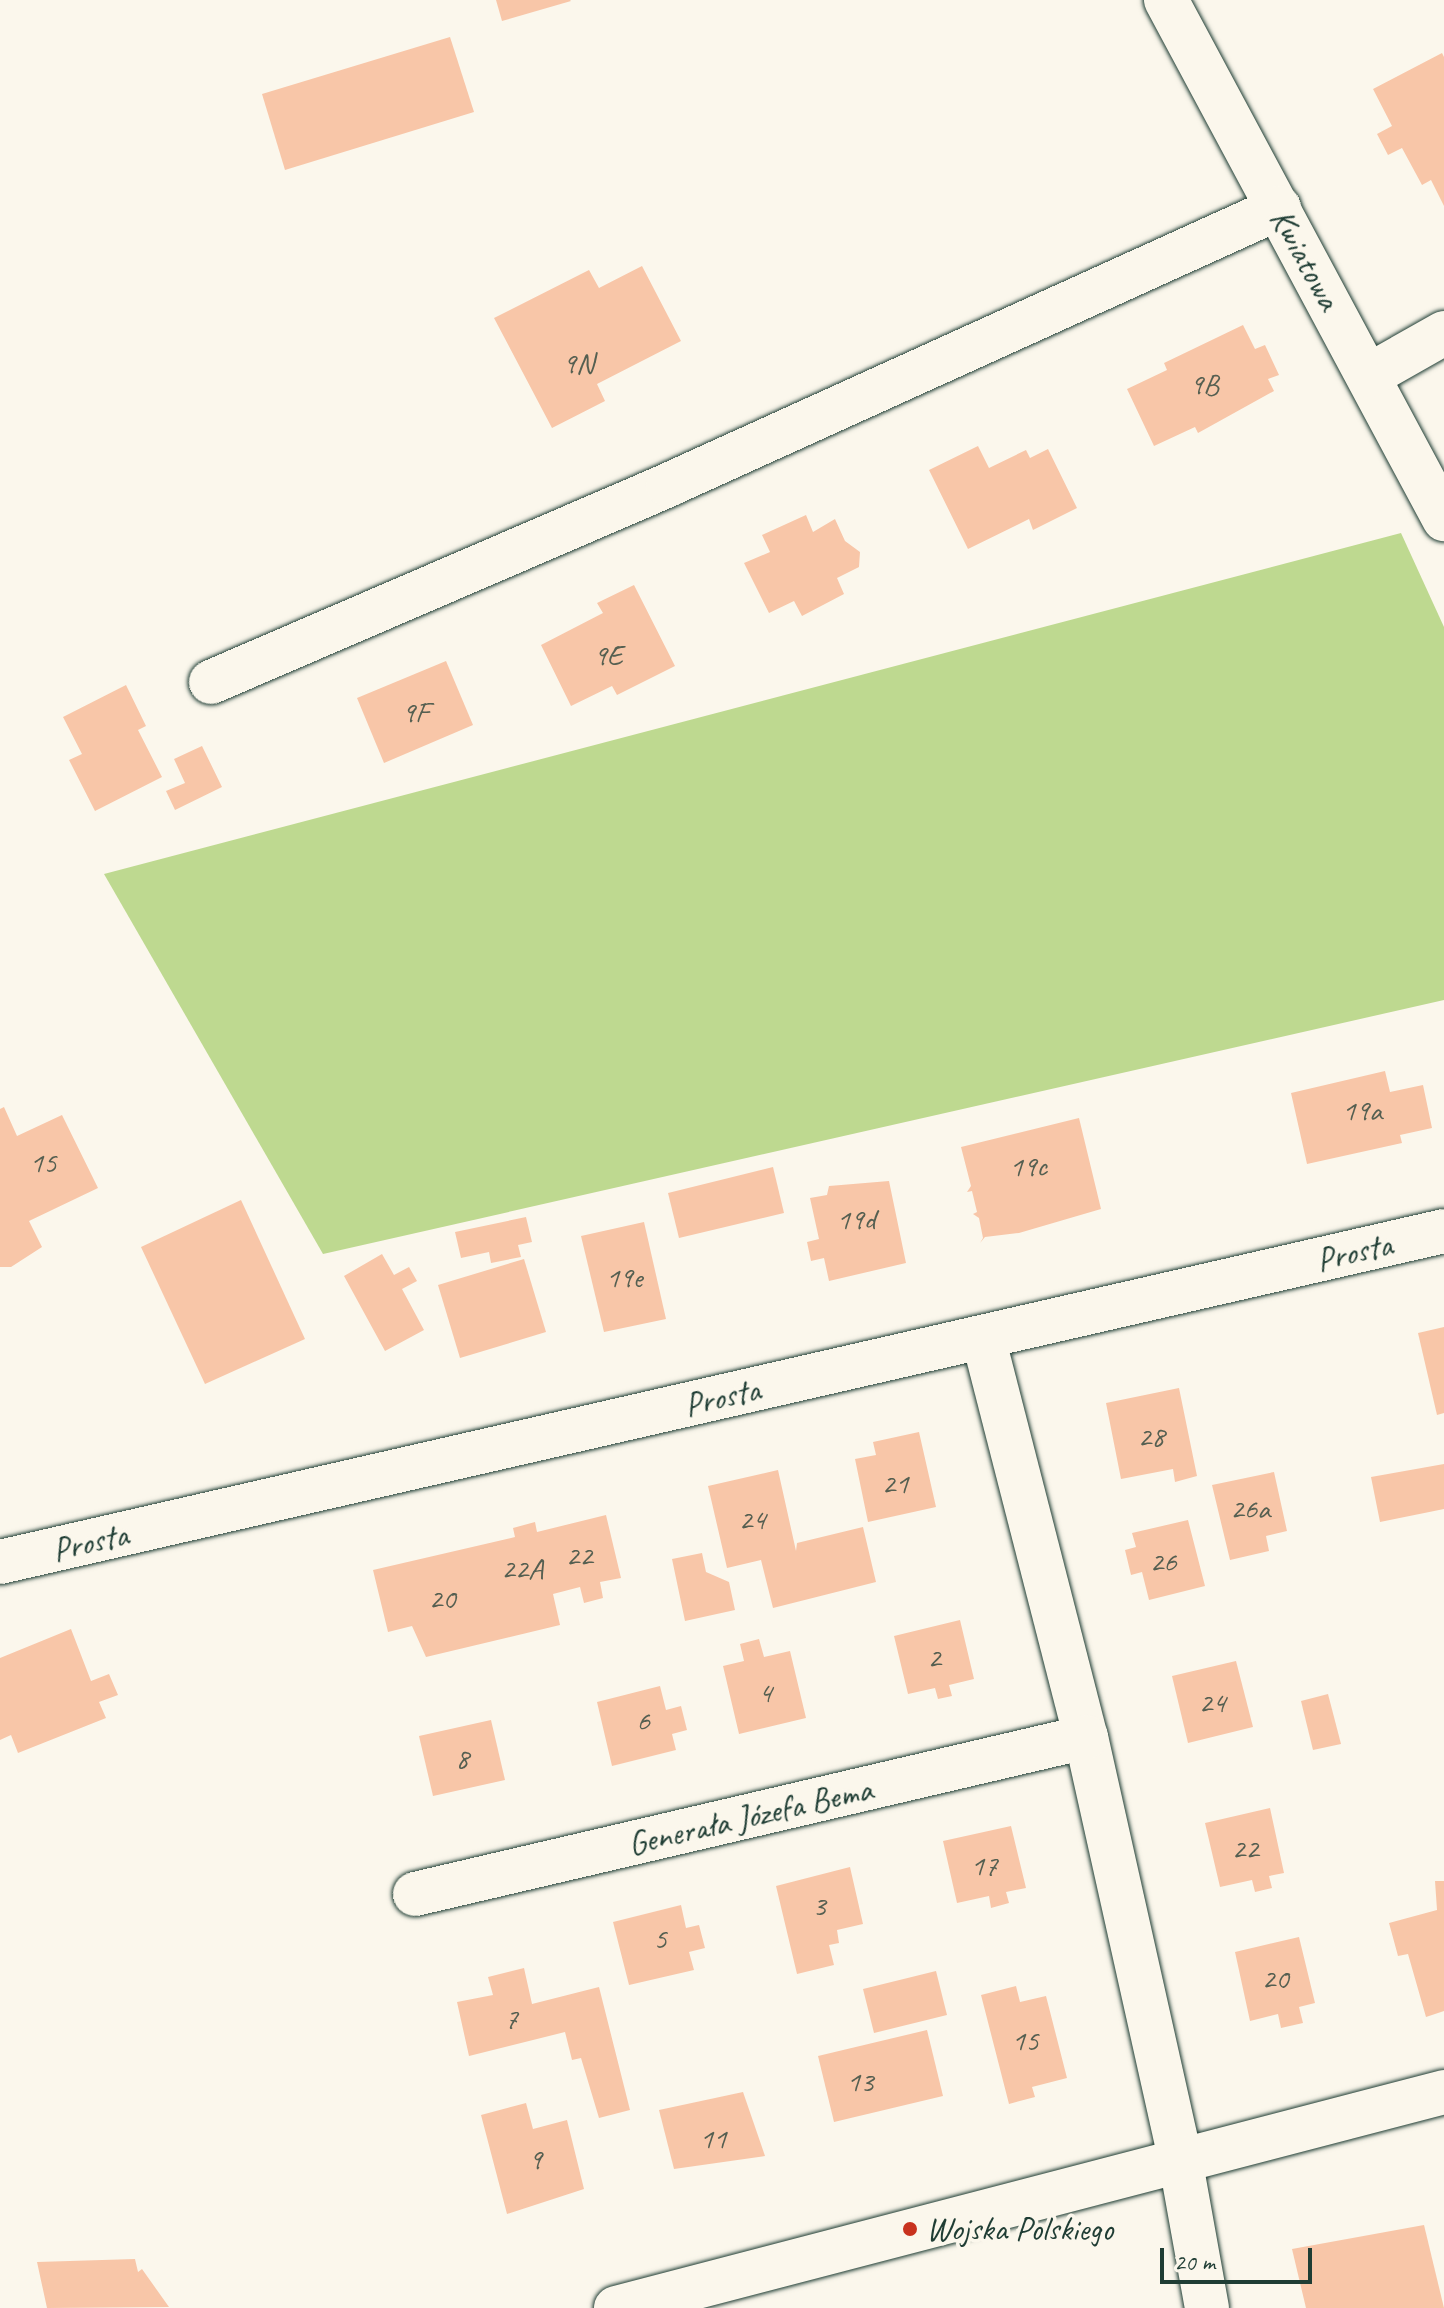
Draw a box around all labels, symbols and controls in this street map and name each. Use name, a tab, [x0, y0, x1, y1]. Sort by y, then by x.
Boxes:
street label: Kwiatowa	[1262, 201, 1350, 317]
house number: 9N	[562, 345, 594, 381]
house number: 9B	[1189, 366, 1219, 402]
house number: 9E	[593, 637, 623, 673]
house number: 9F	[401, 694, 429, 730]
house number: 19a	[1342, 1092, 1382, 1128]
house number: 15	[30, 1144, 56, 1180]
house number: 19c	[1009, 1148, 1047, 1184]
house number: 19d	[837, 1201, 875, 1237]
street label: Prosta	[1312, 1224, 1396, 1280]
house number: 19e	[606, 1259, 642, 1295]
street label: Prosta	[680, 1369, 764, 1425]
house number: 28	[1138, 1418, 1164, 1454]
house number: 21	[882, 1465, 908, 1501]
house number: 26a	[1230, 1490, 1270, 1526]
house number: 24	[739, 1501, 765, 1537]
street label: Prosta	[48, 1514, 132, 1570]
house number: 22	[566, 1537, 592, 1573]
house number: 26	[1150, 1543, 1176, 1579]
house number: 22A	[501, 1550, 543, 1586]
house number: 20	[429, 1580, 455, 1616]
house number: 2	[927, 1639, 941, 1675]
house number: 4	[758, 1674, 772, 1710]
house number: 24	[1199, 1684, 1225, 1720]
house number: 6	[636, 1702, 650, 1738]
house number: 8	[455, 1740, 469, 1776]
street label: Generała Józefa Bema	[624, 1768, 876, 1864]
house number: 22	[1232, 1830, 1258, 1866]
house number: 17	[971, 1847, 997, 1883]
house number: 3	[812, 1887, 826, 1923]
house number: 5	[653, 1920, 667, 1956]
house number: 20	[1262, 1960, 1288, 1996]
house number: 7	[504, 2000, 518, 2036]
house number: 15	[1012, 2022, 1038, 2058]
house number: 13	[847, 2063, 873, 2099]
house number: 11	[700, 2120, 726, 2156]
house number: 9	[528, 2141, 542, 2177]
place label: Wojska Polskiego	[926, 2209, 1113, 2249]
marker: Wojska Polskiego	[901, 2220, 919, 2238]
scale bar	[1164, 2232, 1316, 2282]
text: 20 m	[1174, 2247, 1215, 2277]

